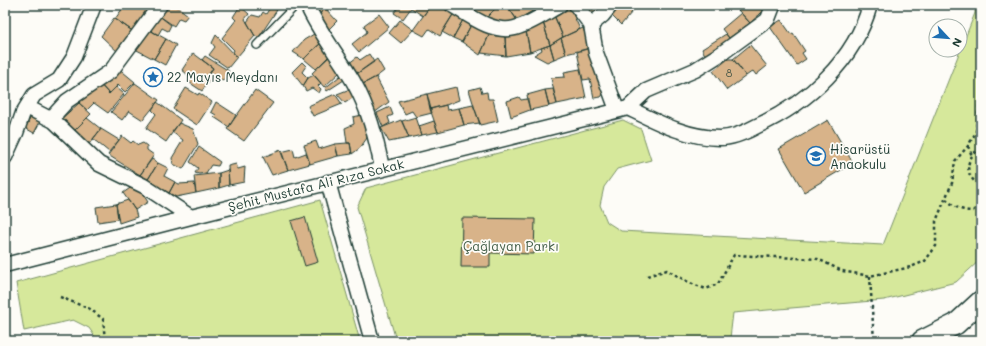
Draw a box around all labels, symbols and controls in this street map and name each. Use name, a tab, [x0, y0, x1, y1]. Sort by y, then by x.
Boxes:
north arrow	[928, 18, 968, 58]
text: N	[949, 36, 966, 50]
house number: 8	[726, 65, 733, 80]
place icon: 22 Mayıs Meydanı	[142, 66, 164, 88]
place label: 22 Mayıs Meydanı	[167, 68, 278, 85]
place label: Hisarüstü Anaokulu	[830, 140, 890, 172]
school or university icon: Hisarüstü Anaokulu	[805, 145, 827, 167]
street label: Şehit Mustafa Ali Rıza Sokak	[226, 154, 406, 215]
park label: Çağlayan Parkı	[463, 237, 559, 254]

